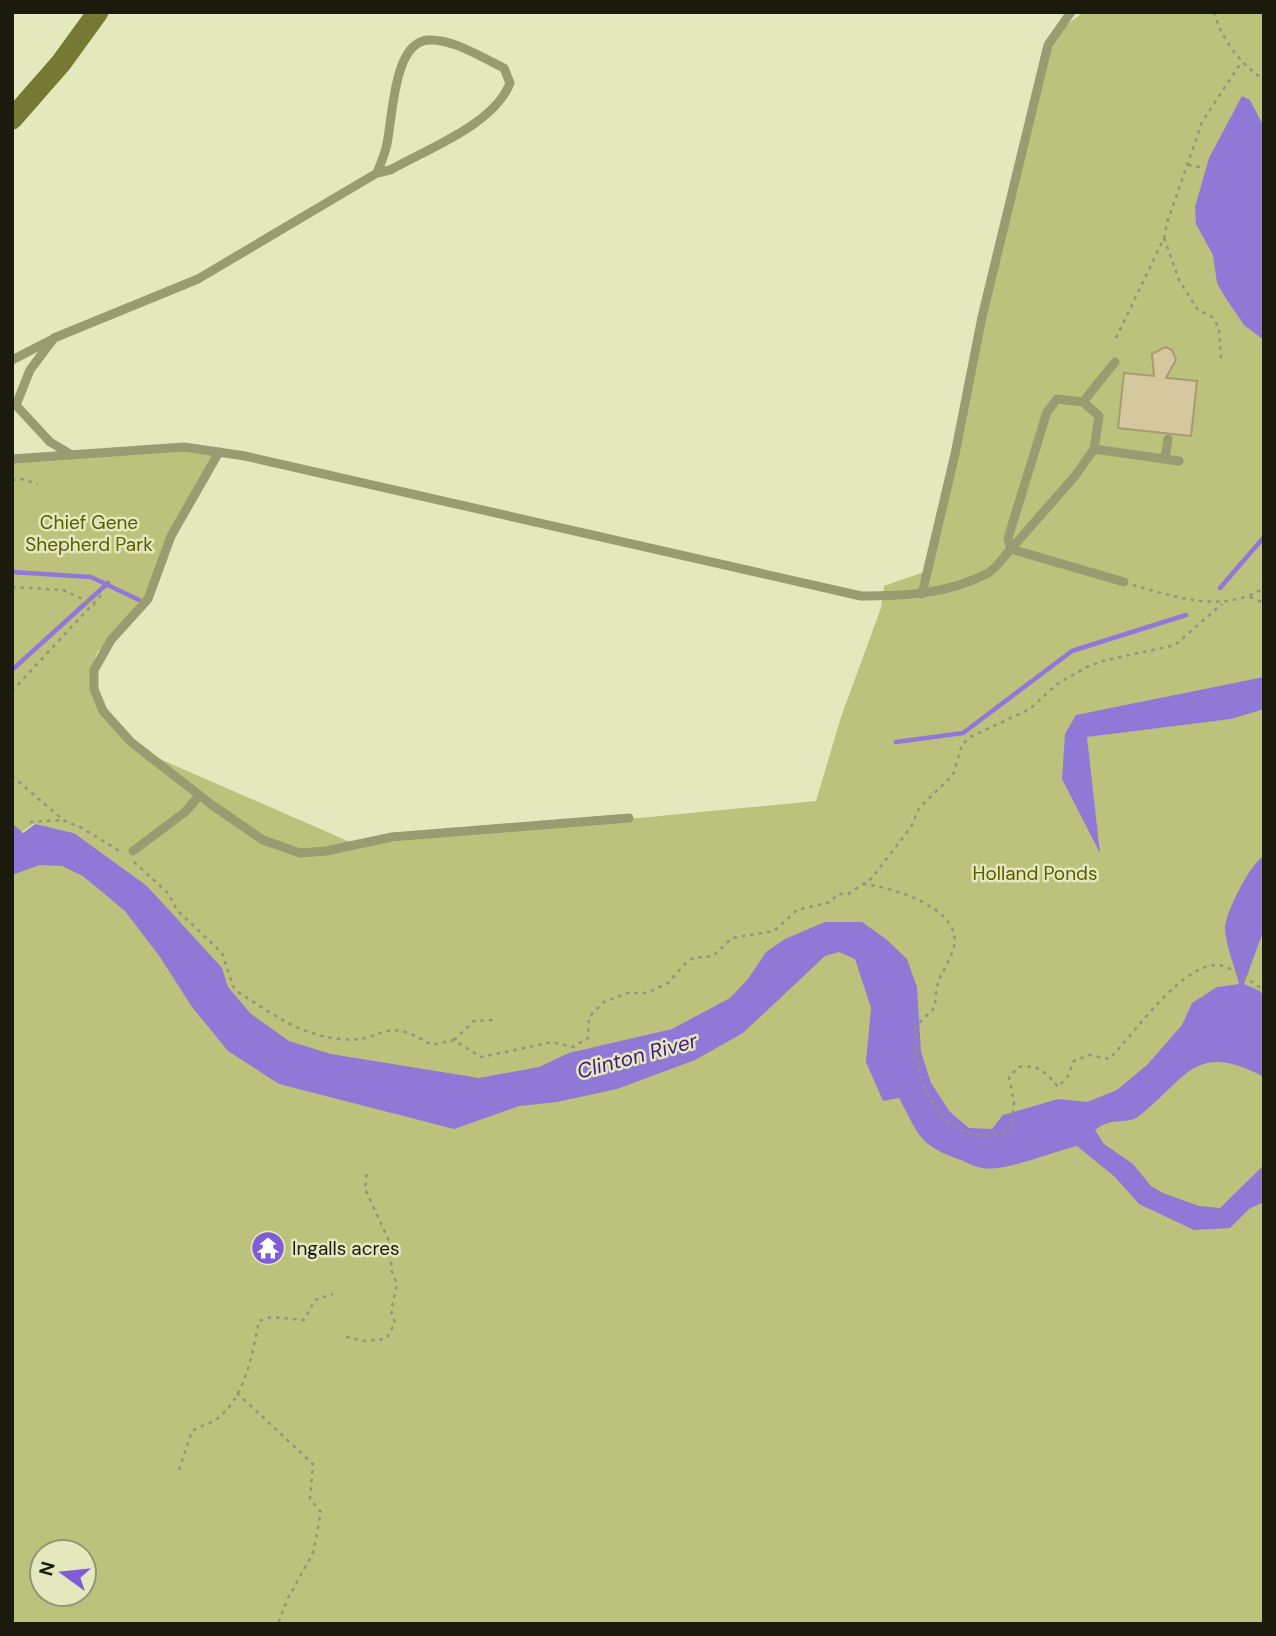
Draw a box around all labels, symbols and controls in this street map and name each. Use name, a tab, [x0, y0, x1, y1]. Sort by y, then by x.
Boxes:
park label: Chief Gene Shepherd Park	[25, 510, 153, 557]
park label: Holland Ponds	[973, 861, 1097, 886]
water label: Clinton River	[574, 1026, 701, 1086]
temple icon: Ingalls acres	[249, 1229, 287, 1267]
place label: Ingalls acres	[292, 1236, 400, 1261]
north arrow	[28, 1538, 98, 1608]
text: N	[33, 1559, 61, 1579]

